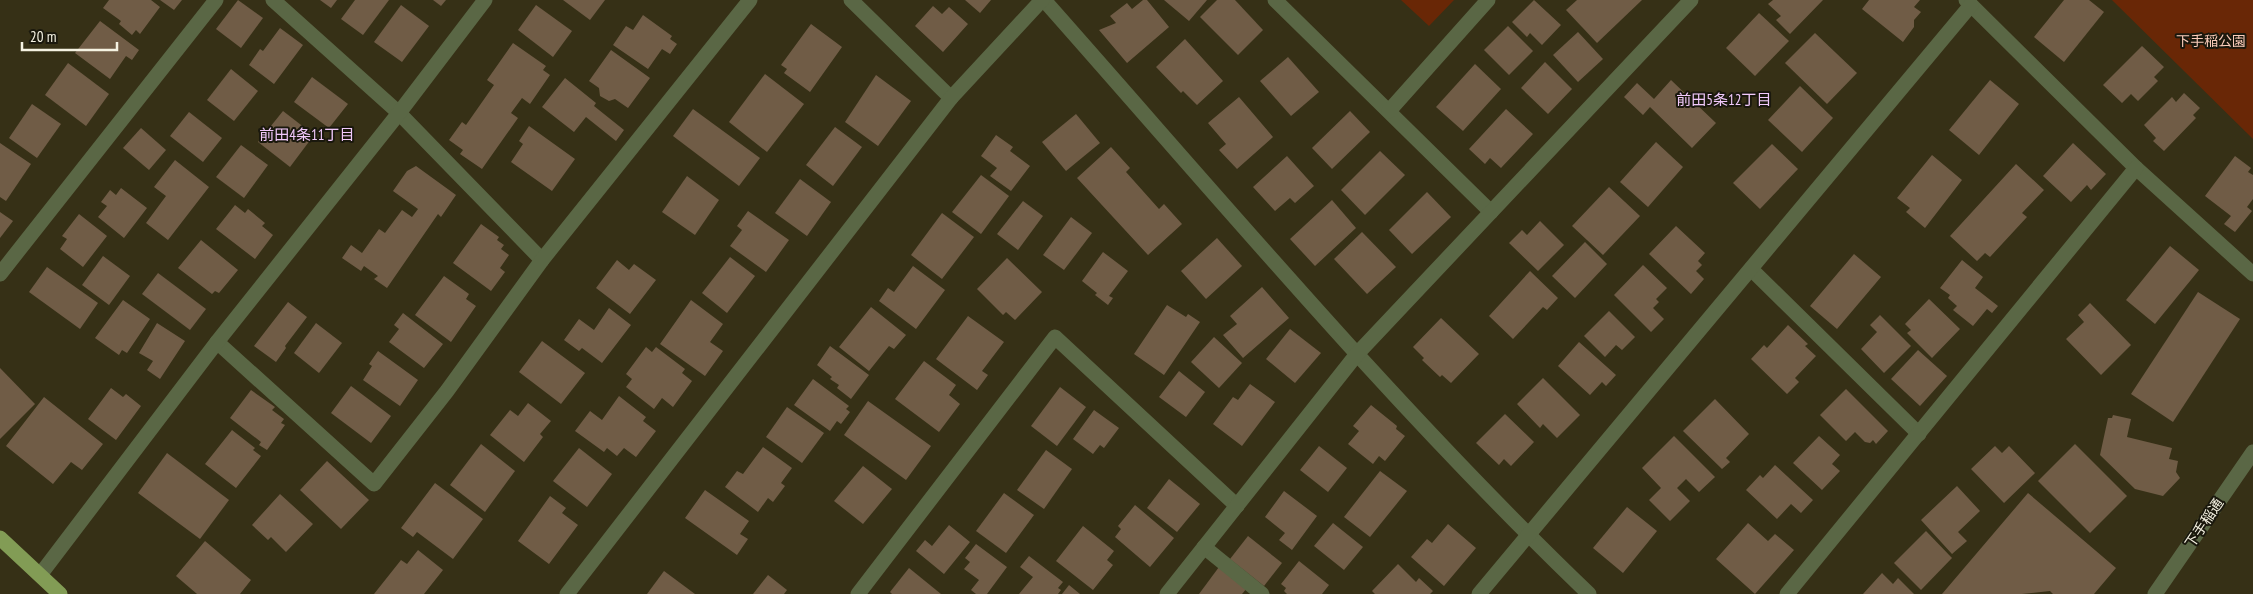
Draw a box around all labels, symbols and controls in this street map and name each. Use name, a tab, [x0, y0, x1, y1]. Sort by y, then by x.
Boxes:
scale bar	[22, 20, 118, 52]
text: 20 m	[30, 27, 56, 46]
park label: 下手稲公園	[2176, 32, 2246, 50]
district label: 前田5条12丁目	[1676, 90, 1772, 109]
district label: 前田4条11丁目	[259, 125, 355, 144]
street label: 下手稲通	[2181, 495, 2227, 551]

